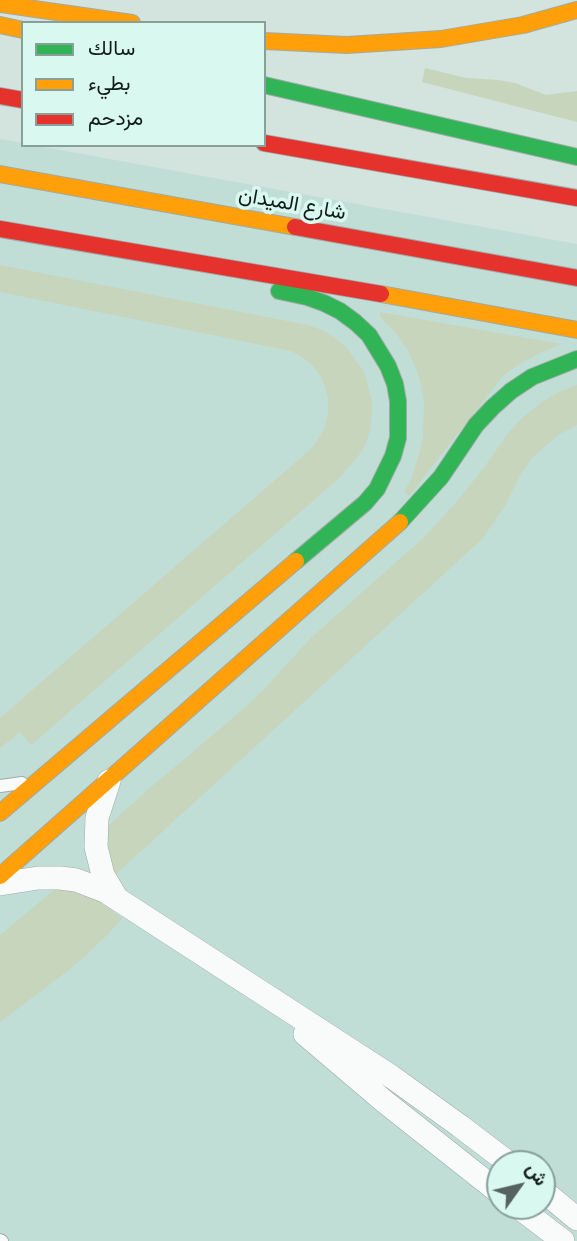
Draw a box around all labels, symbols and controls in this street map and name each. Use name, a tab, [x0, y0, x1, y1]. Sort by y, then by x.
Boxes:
legend	[21, 21, 266, 147]
text: سالك	[88, 34, 135, 62]
text: بطيء	[88, 69, 131, 97]
text: مزدحم	[88, 104, 143, 132]
street label: شارع الميدان	[236, 183, 348, 227]
north arrow	[486, 1150, 556, 1220]
text: ش	[520, 1158, 554, 1191]

